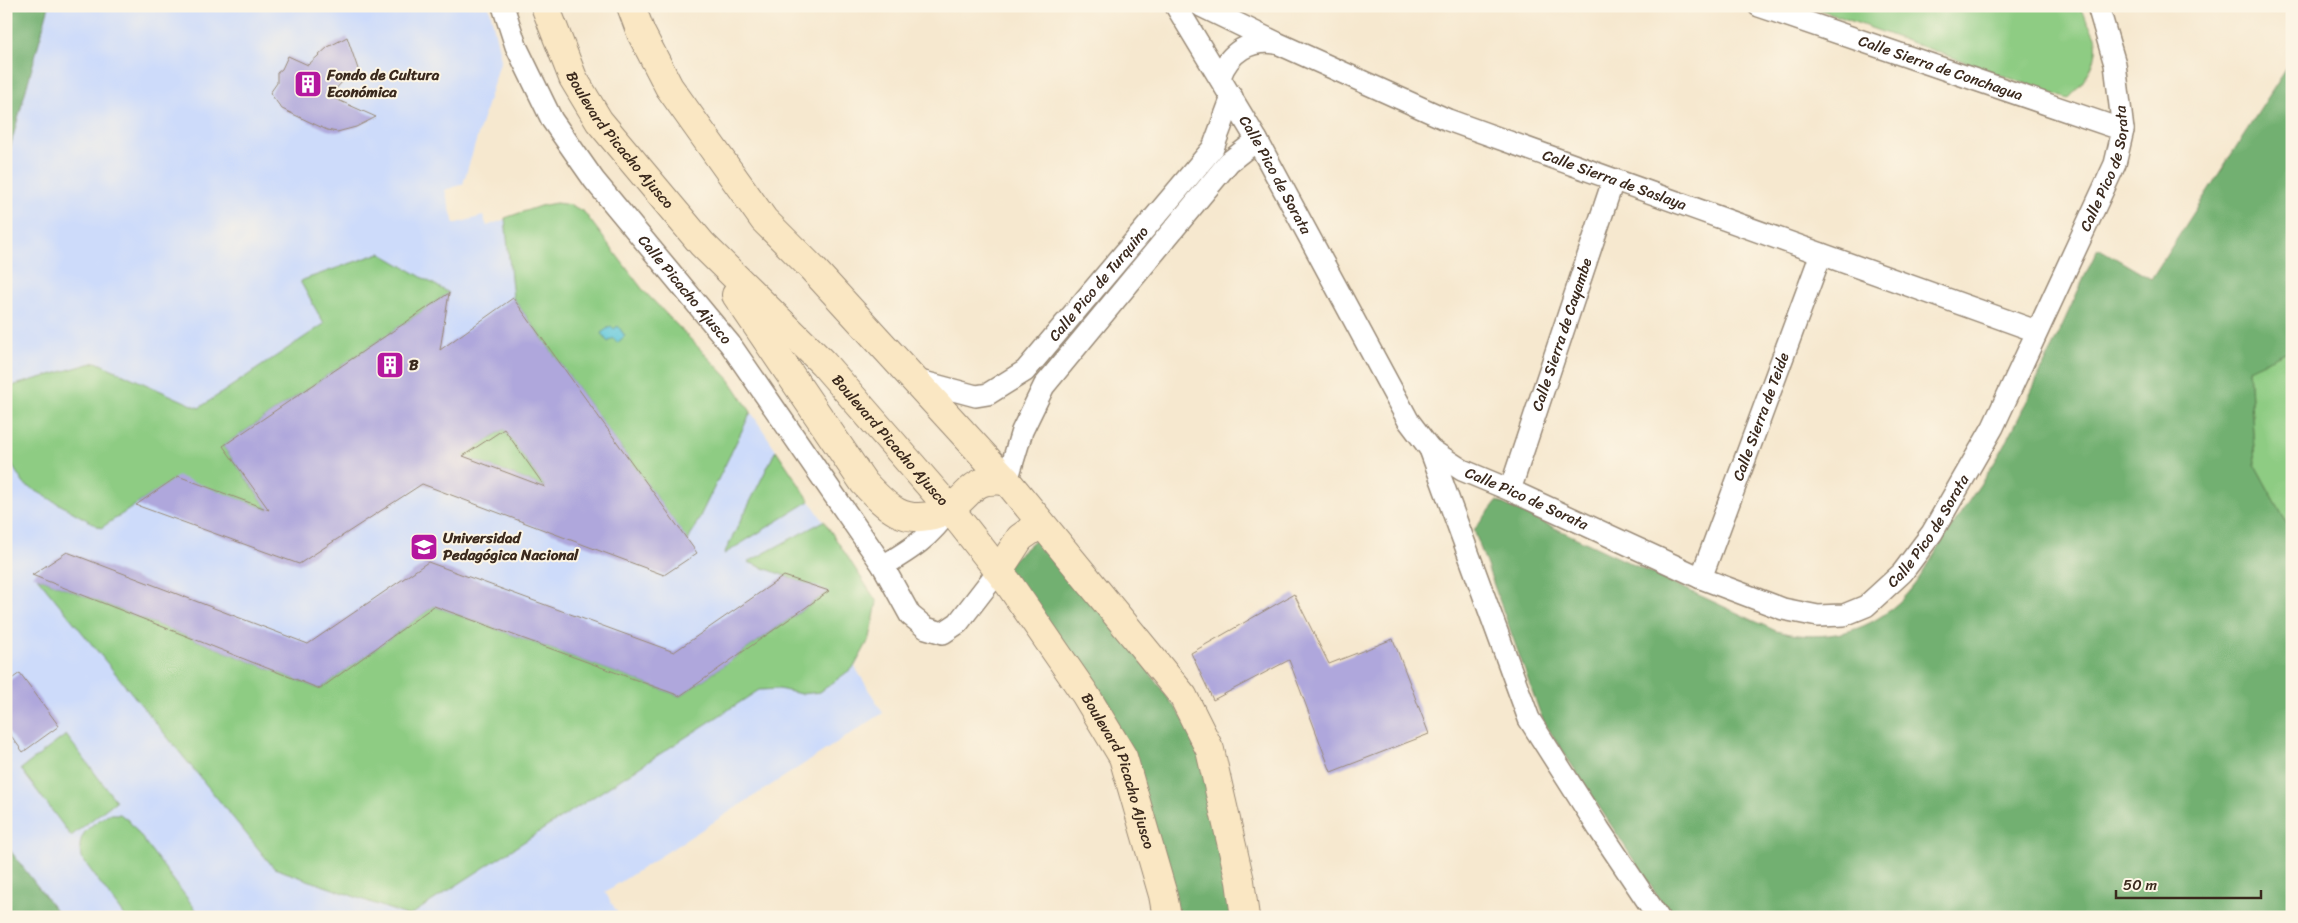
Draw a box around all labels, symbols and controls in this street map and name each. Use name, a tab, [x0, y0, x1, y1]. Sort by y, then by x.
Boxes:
street label: Calle Sierra de Conchagua	[1855, 28, 2027, 108]
place label: Fondo de Cultura Económica	[326, 62, 440, 105]
street label: Boulevard Picacho Ajusco	[559, 67, 681, 215]
building icon: Fondo de Cultura Económica	[293, 69, 323, 99]
street label: Calle Pico de Sorata	[2072, 103, 2136, 236]
street label: Calle Pico de Sorata	[1232, 110, 1319, 240]
street label: Calle Sierra de Saslaya	[1539, 142, 1691, 218]
street label: Calle Pico de Turquino	[1042, 220, 1156, 347]
street label: Calle Picacho Ajusco	[631, 229, 739, 351]
street label: Calle Sierra de Cayambe	[1524, 254, 1600, 414]
street label: Calle Sierra de Teide	[1725, 349, 1796, 485]
building icon: B	[375, 350, 405, 380]
place label: B	[409, 352, 419, 378]
street label: Boulevard Picacho Ajusco	[825, 368, 956, 513]
street label: Calle Pico de Sorata	[1461, 460, 1593, 538]
street label: Calle Pico de Sorata	[1881, 469, 1976, 594]
place label: Universidad Pedagógica Nacional	[443, 525, 579, 568]
school or university icon: Universidad Pedagógica Nacional	[409, 532, 439, 562]
street label: Boulevard Picacho Ajusco	[1074, 688, 1162, 853]
scale bar	[2116, 868, 2260, 900]
text: 50 m	[2123, 872, 2158, 898]

